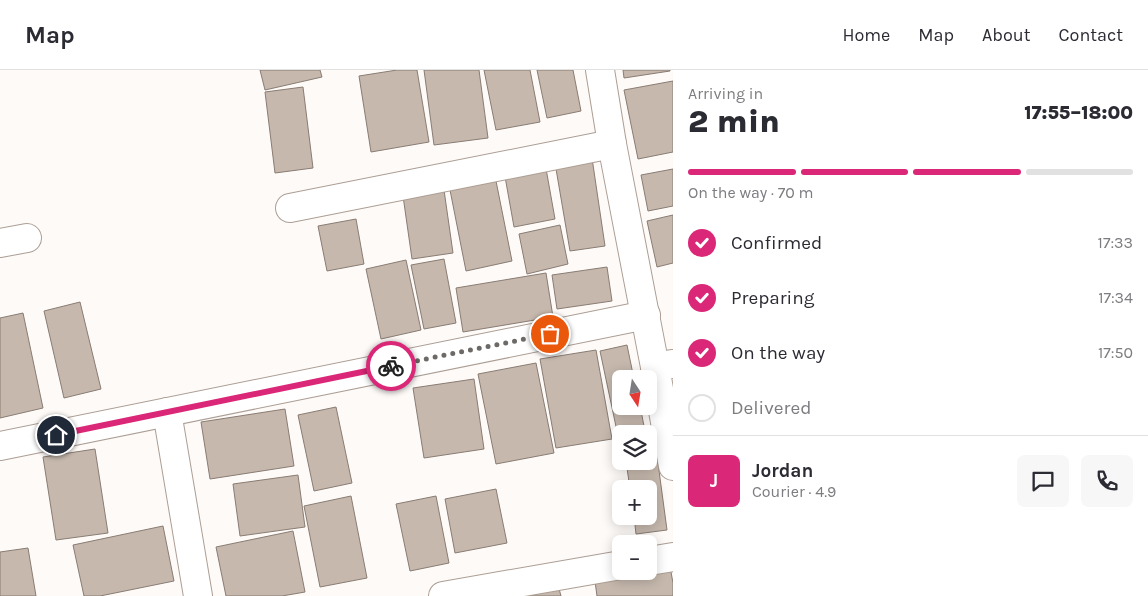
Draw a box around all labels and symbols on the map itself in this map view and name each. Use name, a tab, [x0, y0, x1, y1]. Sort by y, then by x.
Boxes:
pin	[529, 313, 571, 355]
courier	[366, 341, 416, 391]
north arrow	[612, 370, 658, 415]
pin	[35, 414, 77, 456]

